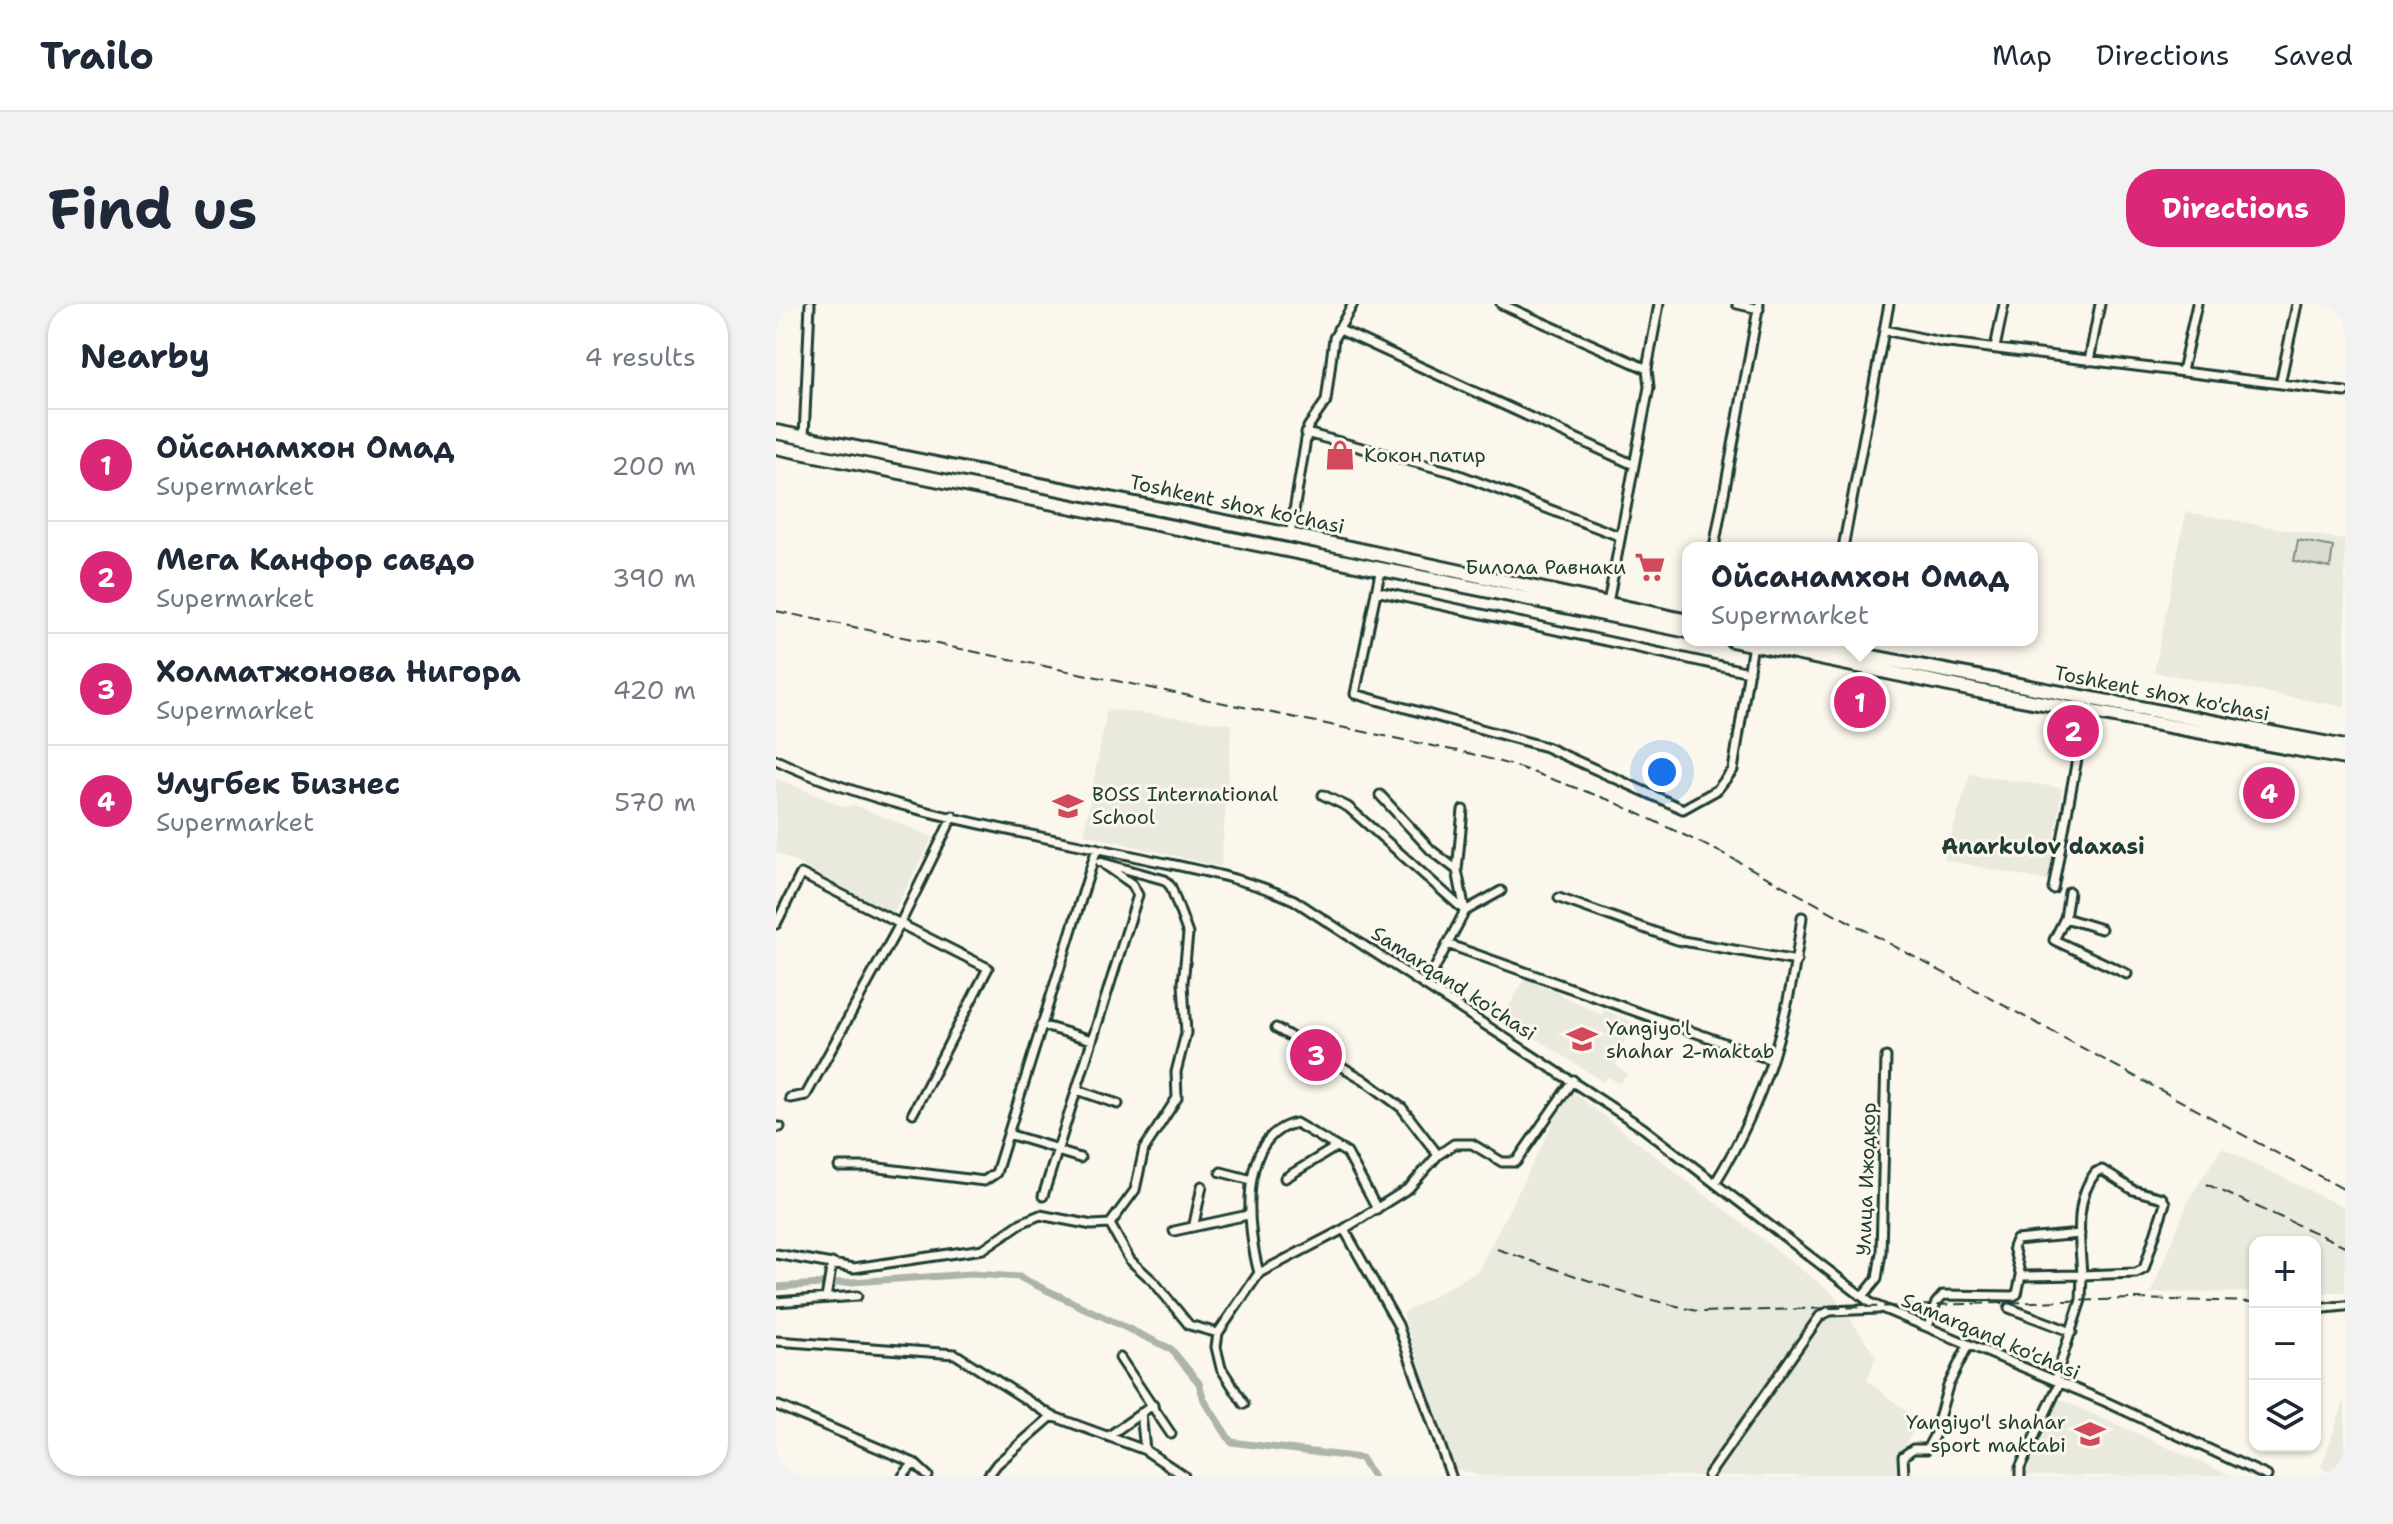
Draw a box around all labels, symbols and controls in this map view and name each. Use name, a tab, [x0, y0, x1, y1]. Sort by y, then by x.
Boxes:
text: Trailo	[40, 30, 154, 81]
text: Map	[1992, 36, 2052, 74]
text: Directions	[2096, 36, 2230, 74]
text: Saved	[2274, 36, 2353, 74]
button: Directions	[2126, 169, 2345, 247]
text: Find us	[48, 171, 257, 246]
text: Nearby	[80, 333, 210, 379]
text: 4 results	[584, 339, 696, 374]
text: Ойсанамхон Омад	[156, 427, 455, 468]
shop icon: Кокон патир	[1323, 438, 1357, 472]
place label: Кокон патир	[1364, 442, 1486, 468]
text: 1	[100, 448, 112, 483]
text: 200 m	[611, 448, 696, 483]
text: Supermarket	[156, 468, 314, 503]
street label: Toshkent shox ko'chasi	[1127, 469, 1347, 539]
text: Мега Канфор савдо	[156, 539, 475, 580]
popup	[1682, 542, 2038, 646]
supermarket icon: Билола Равнаки	[1633, 550, 1667, 584]
place label: Билола Равнаки	[1465, 554, 1626, 580]
text: Ойсанамхон Омад	[1711, 556, 2009, 597]
text: 2	[97, 560, 115, 595]
text: 390 m	[612, 560, 696, 595]
text: Supermarket	[156, 580, 314, 615]
text: Supermarket	[1711, 597, 1869, 632]
text: Холматжонова Нигора	[156, 651, 521, 692]
street label: Toshkent shox ko'chasi	[2052, 659, 2272, 727]
text: 3	[97, 672, 115, 707]
text: 420 m	[613, 672, 696, 707]
pin: 1	[1834, 672, 1886, 732]
text: Supermarket	[156, 692, 314, 727]
pin: 2	[2047, 701, 2099, 761]
your location	[1642, 752, 1682, 792]
text: Улугбек Бизнес	[156, 763, 400, 804]
pin: 4	[2243, 763, 2295, 823]
place label: BOSS International School	[1092, 781, 1278, 830]
text: 4	[97, 784, 115, 819]
text: 570 m	[614, 784, 696, 819]
school or university icon: BOSS International School	[1051, 789, 1085, 823]
text: Supermarket	[156, 804, 314, 839]
district label: Anarkulov daxasi	[1941, 832, 2145, 861]
street label: Samarqand ko'chasi	[1367, 920, 1541, 1046]
place label: Yangiyo'l shahar 2-maktab	[1606, 1015, 1775, 1064]
school or university icon: Yangiyo'l shahar 2-maktab	[1565, 1022, 1599, 1056]
pin: 3	[1290, 1025, 1342, 1085]
street label: Улица Ижодкор	[1850, 1102, 1882, 1256]
map controls	[2249, 1236, 2321, 1452]
button: +	[2249, 1236, 2321, 1308]
street label: Samarqand ko'chasi	[1898, 1287, 2084, 1385]
button: −	[2249, 1308, 2321, 1380]
button: layers	[2249, 1380, 2321, 1452]
place label: Yangiyo'l shahar sport maktabi	[1906, 1409, 2066, 1458]
school or university icon: Yangiyo'l shahar sport maktabi	[2073, 1417, 2107, 1451]

